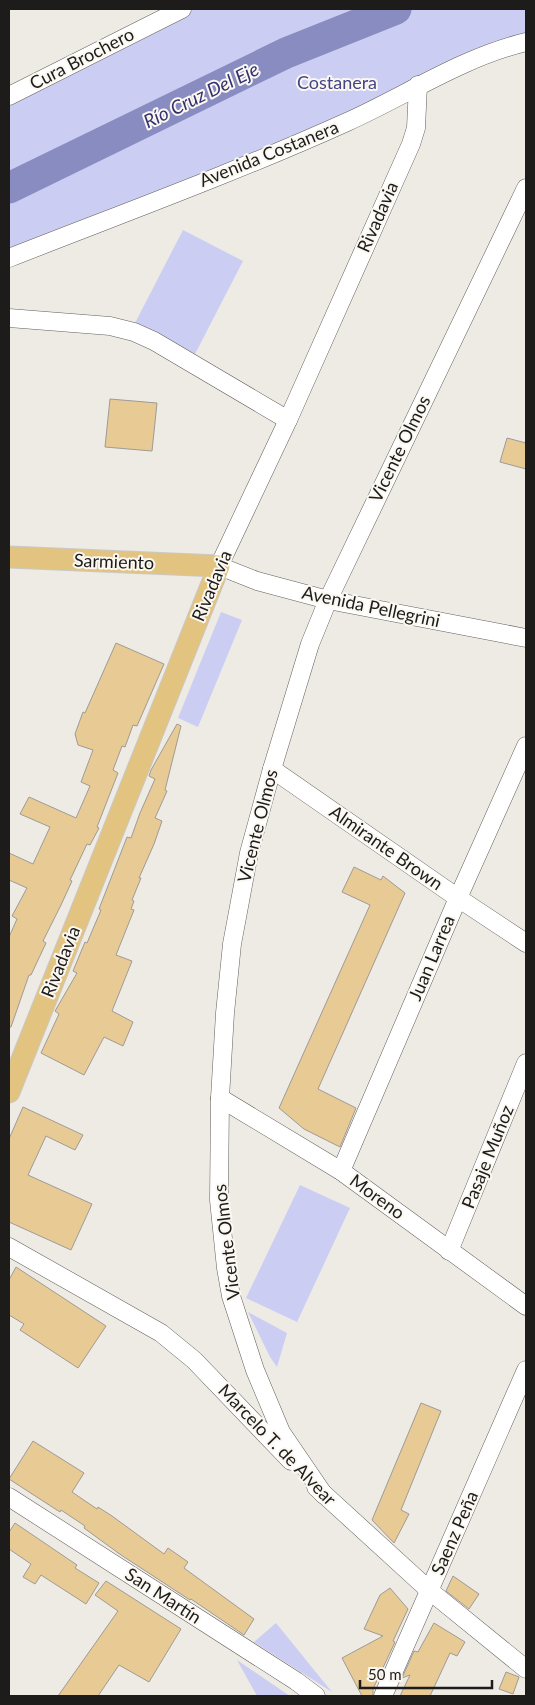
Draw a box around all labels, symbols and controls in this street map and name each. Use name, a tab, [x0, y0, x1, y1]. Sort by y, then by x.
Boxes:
street label: Cura Brochero	[26, 22, 137, 94]
water label: Río Cruz Del Eje	[139, 57, 262, 132]
park label: Costanera	[297, 71, 377, 93]
street label: Avenida Costanera	[196, 115, 341, 191]
street label: Rivadavia	[352, 178, 402, 255]
street label: Vicente Olmos	[364, 391, 435, 506]
street label: Rivadavia	[186, 547, 236, 624]
street label: Sarmiento	[74, 549, 155, 573]
street label: Avenida Pellegrini	[300, 581, 442, 631]
street label: Vicente Olmos	[232, 767, 282, 885]
street label: Almirante Brown	[326, 800, 447, 894]
street label: Juan Larrea	[403, 912, 459, 1004]
street label: Rivadavia	[36, 923, 84, 1000]
street label: Pasaje Muñoz	[456, 1102, 518, 1211]
street label: Moreno	[346, 1169, 409, 1223]
street label: Vicente Olmos	[208, 1183, 244, 1301]
street label: Marcelo T. de Alvear	[214, 1379, 342, 1510]
street label: Saenz Peña	[426, 1487, 482, 1578]
street label: San Martín	[121, 1562, 206, 1628]
scale bar	[360, 1658, 492, 1690]
text: 50 m	[368, 1665, 402, 1683]

